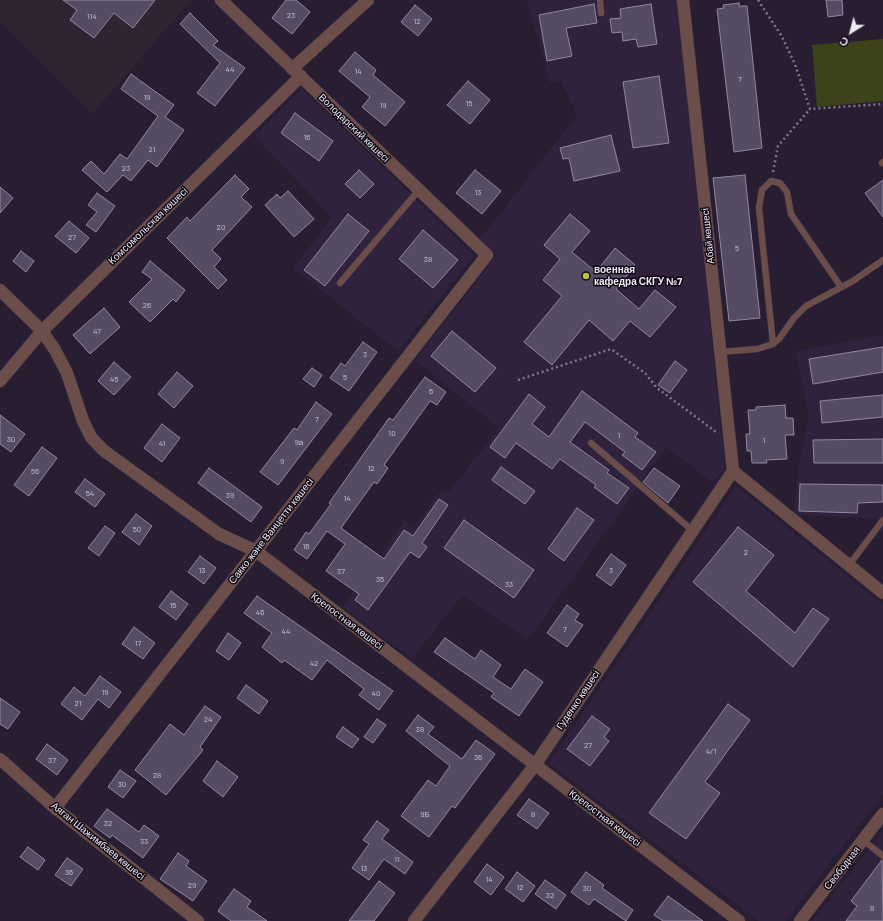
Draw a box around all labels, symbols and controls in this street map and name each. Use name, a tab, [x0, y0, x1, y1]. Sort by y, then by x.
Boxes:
house number: 23	[287, 10, 295, 20]
house number: 114	[87, 11, 97, 21]
north arrow	[831, 12, 871, 52]
house number: 12	[413, 16, 421, 26]
text: С	[837, 35, 851, 50]
house number: 44	[226, 64, 234, 74]
house number: 14	[354, 66, 362, 76]
house number: 7	[738, 74, 742, 84]
street label: Володарский көшесі	[316, 91, 392, 165]
house number: 19	[144, 92, 150, 102]
house number: 15	[466, 98, 472, 108]
house number: 19	[380, 100, 386, 110]
house number: 16	[304, 132, 310, 142]
house number: 21	[149, 144, 155, 154]
house number: 23	[122, 163, 130, 173]
street label: Комсомольская көшесі	[106, 185, 190, 267]
house number: 13	[475, 187, 481, 197]
street label: Абай көшесі	[699, 207, 717, 265]
house number: 20	[217, 222, 225, 232]
house number: 27	[68, 232, 76, 242]
house number: 5	[735, 243, 739, 253]
house number: 38	[424, 254, 432, 264]
place label: военная кафедра СКГУ №7	[594, 264, 682, 288]
marker: военная кафедра СКГУ №7	[581, 271, 591, 281]
house number: 26	[143, 300, 151, 310]
house number: 47	[93, 326, 101, 336]
house number: 3	[363, 349, 367, 359]
house number: 5	[343, 372, 347, 382]
house number: 45	[110, 374, 118, 384]
house number: 6	[429, 386, 433, 396]
house number: 7	[315, 414, 319, 424]
house number: 10	[388, 428, 396, 438]
house number: 1	[618, 430, 620, 440]
house number: 30	[7, 434, 15, 444]
house number: 1	[763, 435, 765, 445]
house number: 9а	[295, 437, 303, 447]
house number: 41	[159, 438, 165, 448]
house number: 9	[280, 456, 284, 466]
house number: 12	[367, 463, 375, 473]
house number: 56	[31, 466, 39, 476]
street label: Сакко және Ванцетти көшесі	[226, 476, 316, 586]
house number: 54	[86, 488, 94, 498]
house number: 39	[226, 490, 234, 500]
house number: 14	[343, 493, 351, 503]
house number: 50	[133, 524, 141, 534]
house number: 16	[303, 541, 309, 551]
house number: 2	[744, 547, 748, 557]
house number: 13	[199, 565, 205, 575]
house number: 3	[609, 565, 613, 575]
house number: 37	[337, 566, 345, 576]
house number: 35	[376, 574, 384, 584]
house number: 33	[505, 579, 513, 589]
street label: Крепостная көшесі	[309, 590, 385, 652]
house number: 15	[170, 600, 176, 610]
house number: 46	[256, 607, 264, 617]
house number: 7	[563, 624, 567, 634]
house number: 44	[282, 626, 290, 636]
house number: 17	[135, 638, 141, 648]
house number: 42	[310, 658, 318, 668]
street label: Гуденко көшесі	[554, 668, 602, 732]
house number: 19	[102, 687, 108, 697]
house number: 40	[372, 688, 380, 698]
house number: 21	[75, 698, 81, 708]
house number: 24	[204, 714, 212, 724]
house number: 38	[416, 724, 424, 734]
house number: 27	[584, 740, 592, 750]
house number: 4/1	[706, 746, 716, 756]
house number: 36	[474, 752, 482, 762]
house number: 37	[48, 755, 56, 765]
house number: 28	[153, 770, 161, 780]
house number: 30	[118, 779, 126, 789]
street label: Крепостная көшесі	[567, 787, 643, 849]
street label: Аяган Шажимбаев көшесі	[49, 800, 147, 882]
house number: 9Б	[420, 809, 430, 819]
house number: 8	[531, 809, 535, 819]
house number: 32	[104, 818, 112, 828]
house number: 33	[140, 836, 148, 846]
street label: Свободная	[821, 844, 863, 892]
house number: 11	[394, 854, 400, 864]
house number: 13	[361, 863, 367, 873]
house number: 36	[65, 867, 73, 877]
house number: 14	[485, 874, 493, 884]
house number: 29	[188, 880, 196, 890]
house number: 12	[516, 882, 524, 892]
house number: 30	[583, 883, 591, 893]
house number: 32	[546, 890, 554, 900]
house number: 8	[870, 903, 874, 913]

